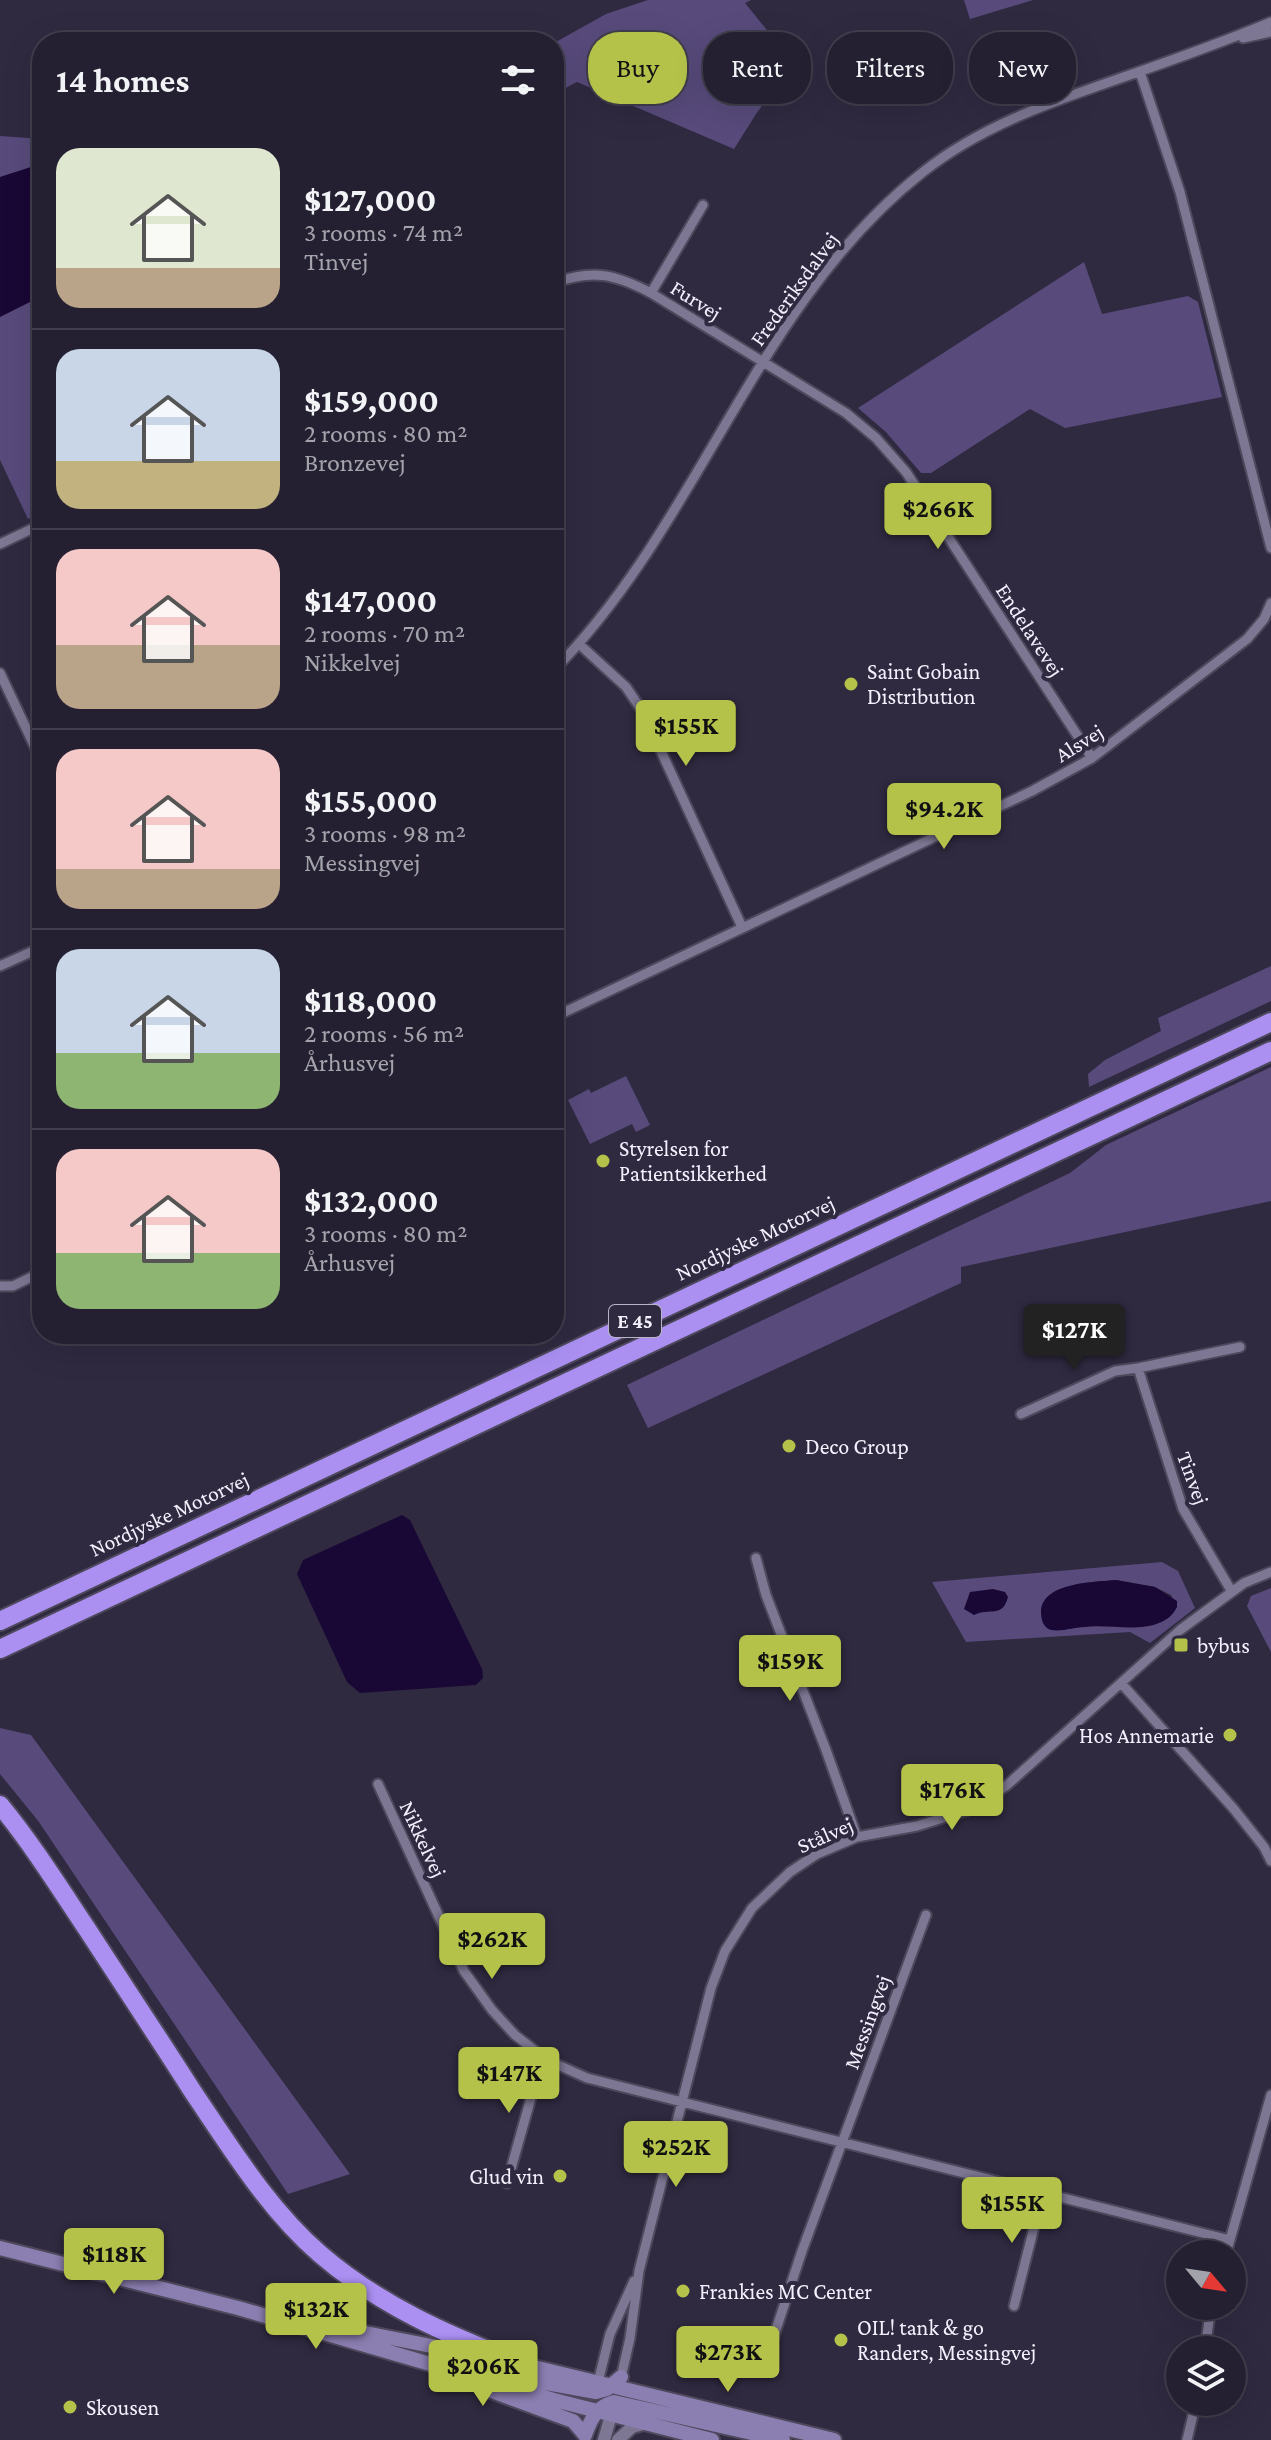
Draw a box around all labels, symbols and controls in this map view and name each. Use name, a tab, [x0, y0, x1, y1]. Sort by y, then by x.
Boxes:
chip: Buy	[588, 32, 687, 104]
chip: Rent	[703, 32, 811, 104]
chip: Filters	[827, 32, 953, 104]
chip: New	[969, 32, 1076, 104]
icon: filters	[496, 58, 540, 102]
text: 14 homes	[56, 62, 189, 99]
icon: home	[120, 180, 216, 276]
text: $127,000	[304, 181, 436, 218]
text: 3 rooms · 74 m²	[304, 218, 463, 247]
street label: Frederiksdalvej	[744, 227, 844, 351]
text: Tinvej	[304, 247, 368, 276]
street label: Furvej	[666, 275, 726, 325]
icon: home	[120, 381, 216, 477]
text: $159,000	[304, 382, 439, 419]
text: 2 rooms · 80 m²	[304, 419, 467, 448]
text: Bronzevej	[304, 448, 406, 477]
pin: $266K	[882, 483, 994, 551]
text: $266K	[902, 494, 974, 523]
street label: Endelavevej	[991, 579, 1069, 681]
icon: home	[120, 581, 216, 677]
text: $147,000	[304, 582, 437, 619]
text: 2 rooms · 70 m²	[304, 619, 465, 648]
text: Nikkelvej	[304, 648, 400, 677]
place label: Saint Gobain Distribution	[867, 659, 981, 709]
marker: Saint Gobain Distribution	[842, 675, 860, 693]
pin: $155K	[630, 700, 742, 768]
text: $155K	[654, 711, 718, 740]
street label: Alsvej	[1050, 719, 1108, 767]
icon: home	[120, 781, 216, 877]
text: $155,000	[304, 782, 438, 819]
pin: $94.2K	[879, 783, 1009, 851]
text: $94.2K	[905, 794, 983, 823]
text: 3 rooms · 98 m²	[304, 819, 466, 848]
text: Messingvej	[304, 848, 420, 877]
icon: home	[120, 981, 216, 1077]
text: $118,000	[304, 982, 437, 1019]
text: 2 rooms · 56 m²	[304, 1019, 464, 1048]
text: Århusvej	[304, 1048, 395, 1077]
place label: Styrelsen for Patientsikkerhed	[619, 1136, 768, 1186]
marker: Styrelsen for Patientsikkerhed	[594, 1152, 612, 1170]
icon: home	[120, 1181, 216, 1277]
text: $132,000	[304, 1182, 439, 1219]
street label: Nordjyske Motorvej	[672, 1190, 838, 1286]
text: 3 rooms · 80 m²	[304, 1219, 467, 1248]
text: Århusvej	[304, 1248, 395, 1277]
pin: $127K	[1018, 1304, 1130, 1372]
road number: E 45	[609, 1305, 661, 1337]
text: $127K	[1042, 1315, 1106, 1344]
place label: Deco Group	[805, 1434, 909, 1459]
marker: Deco Group	[780, 1437, 798, 1455]
street label: Tinvej	[1172, 1448, 1214, 1508]
street label: Nordjyske Motorvej	[86, 1466, 252, 1562]
place label: bybus	[1197, 1633, 1250, 1658]
pin: $159K	[734, 1635, 846, 1703]
marker: bybus	[1172, 1636, 1190, 1654]
text: $159K	[757, 1646, 823, 1675]
place label: Hos Annemarie	[1079, 1723, 1214, 1748]
marker: Hos Annemarie	[1221, 1726, 1239, 1744]
pin: $176K	[896, 1764, 1008, 1832]
text: $176K	[919, 1775, 985, 1804]
street label: Nikkelvej	[394, 1797, 452, 1881]
street label: Stålvej	[793, 1812, 857, 1858]
pin: $262K	[436, 1913, 548, 1981]
text: $262K	[457, 1924, 527, 1953]
street label: Messingvej	[838, 1971, 896, 2073]
pin: $147K	[453, 2047, 565, 2115]
text: $147K	[476, 2058, 542, 2087]
pin: $252K	[620, 2121, 732, 2189]
text: $252K	[642, 2132, 710, 2161]
place label: Glud vin	[469, 2164, 544, 2189]
marker: Glud vin	[551, 2167, 569, 2185]
pin: $155K	[956, 2177, 1068, 2245]
text: $155K	[980, 2188, 1044, 2217]
pin: $118K	[58, 2228, 170, 2296]
text: $118K	[82, 2239, 146, 2268]
north arrow	[1166, 2240, 1246, 2320]
map controls	[1166, 2240, 1246, 2416]
place label: Frankies MC Center	[699, 2279, 872, 2304]
marker: Frankies MC Center	[674, 2282, 692, 2300]
pin: $132K	[260, 2283, 372, 2351]
text: $132K	[283, 2294, 349, 2323]
place label: OIL! tank & go Randers, Messingvej	[857, 2315, 1036, 2365]
pin: $273K	[672, 2326, 784, 2394]
marker: OIL! tank & go Randers, Messingvej	[832, 2331, 850, 2349]
button: layers	[1166, 2336, 1246, 2416]
text: $273K	[694, 2337, 762, 2366]
pin: $206K	[427, 2340, 539, 2408]
text: $206K	[447, 2351, 519, 2380]
place label: Skousen	[86, 2395, 160, 2420]
marker: Skousen	[61, 2398, 79, 2416]

